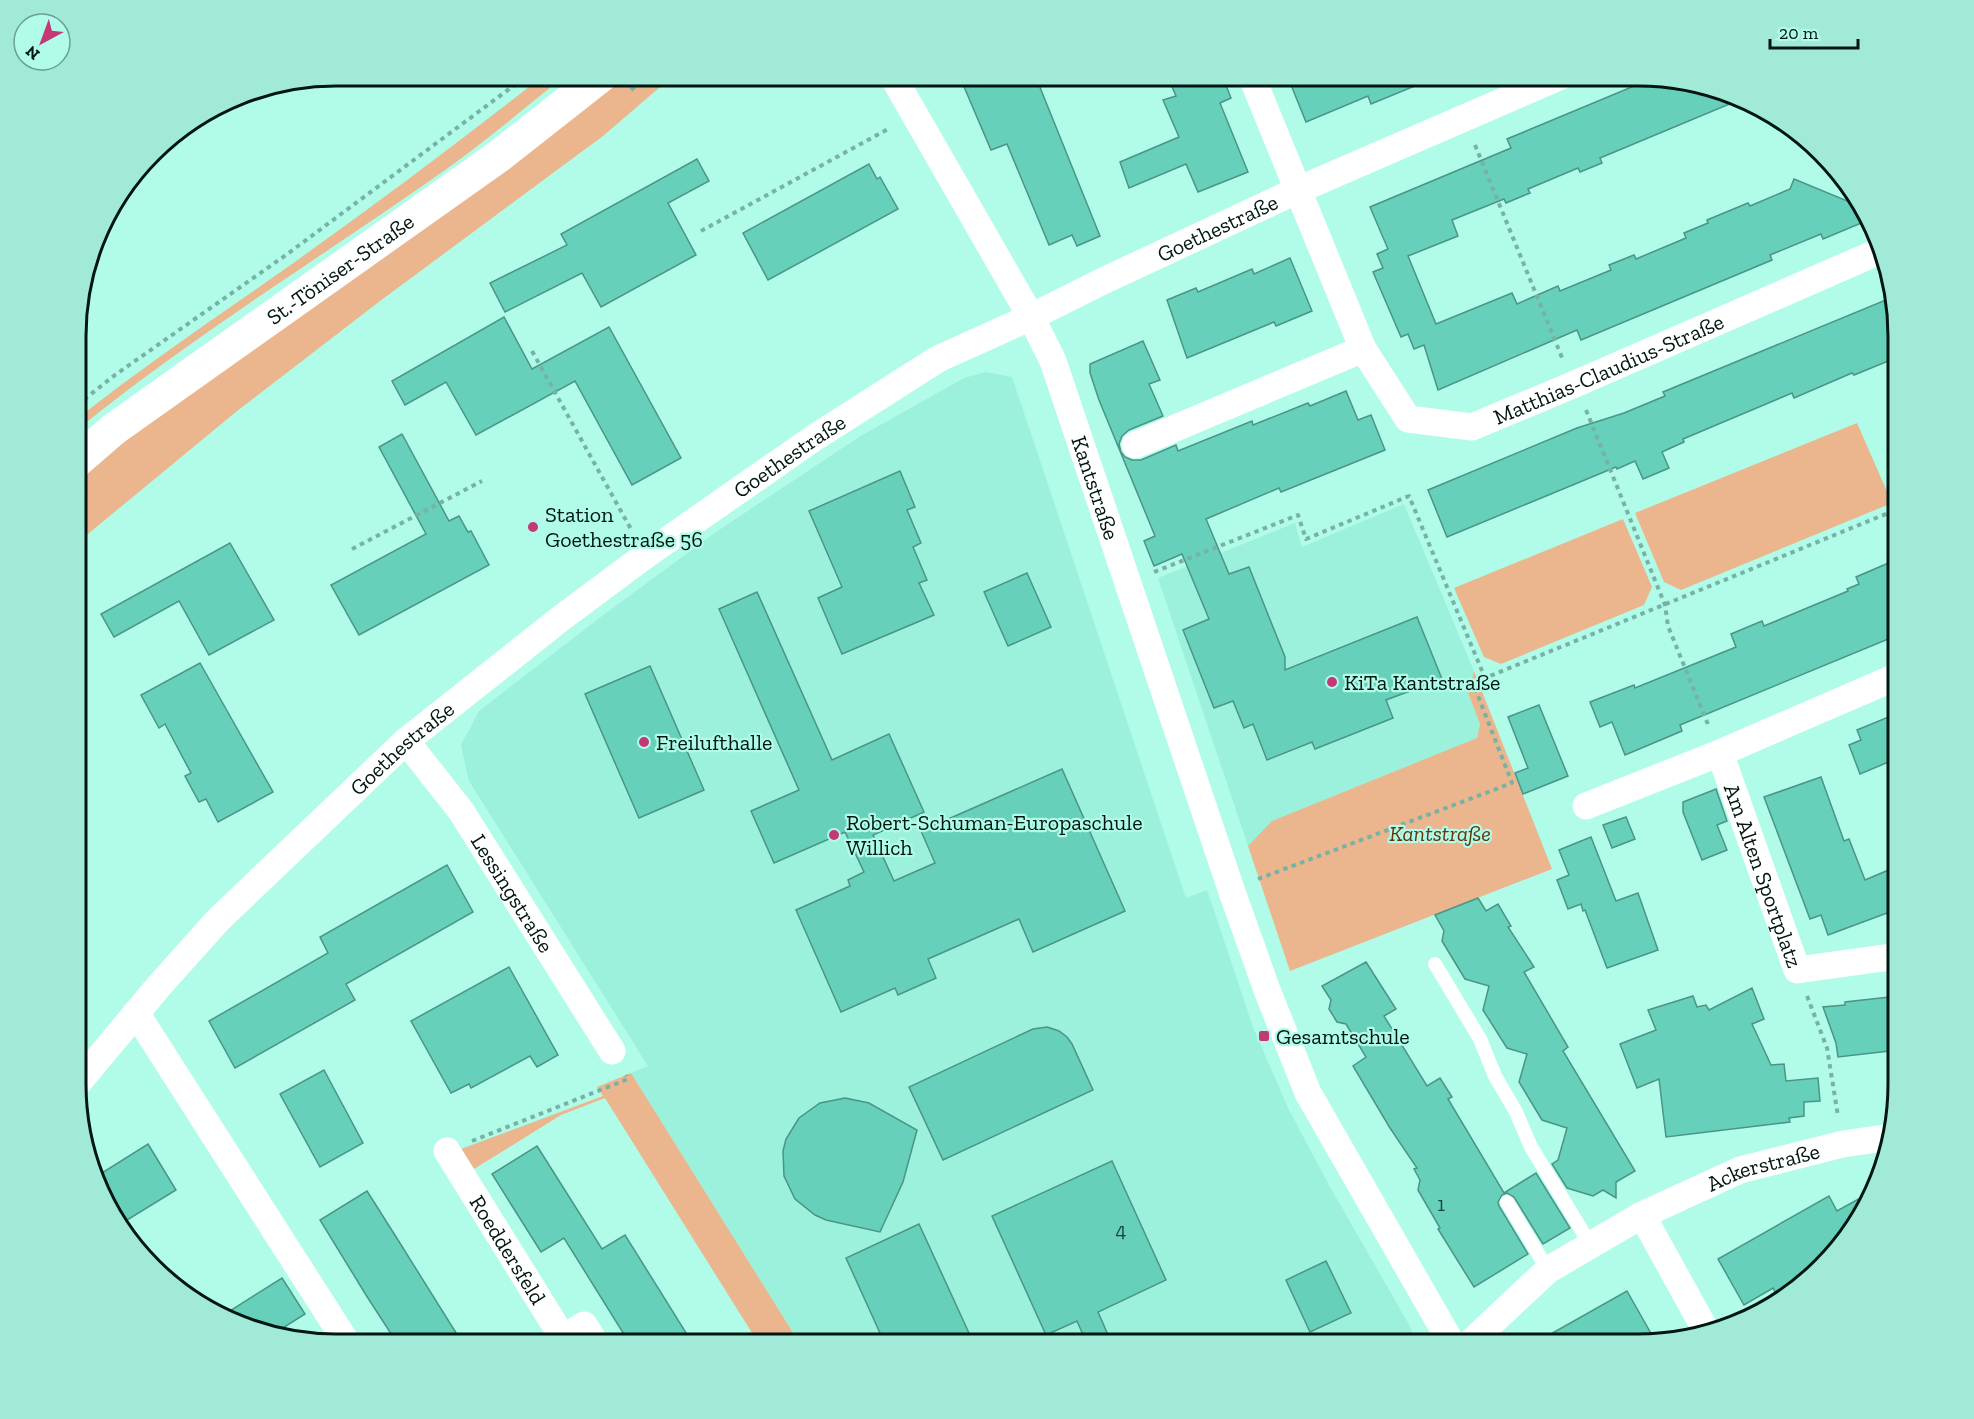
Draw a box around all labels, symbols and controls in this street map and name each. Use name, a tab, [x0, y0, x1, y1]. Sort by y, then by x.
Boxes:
north arrow	[12, 12, 72, 72]
scale bar	[1770, 12, 1858, 50]
text: 20 m	[1779, 22, 1819, 44]
text: N	[22, 42, 43, 64]
street label: Goethestraße	[1153, 188, 1282, 268]
street label: St.-Töniser-Straße	[261, 208, 419, 331]
street label: Matthias-Claudius-Straße	[1489, 308, 1728, 431]
street label: Goethestraße	[728, 408, 851, 504]
street label: Kantstraße	[1065, 432, 1125, 543]
place label: Station Goethestraße 56	[545, 501, 703, 553]
marker: Station Goethestraße 56	[526, 520, 540, 534]
place label: KiTa Kantstraße	[1344, 669, 1500, 696]
marker: KiTa Kantstraße	[1325, 675, 1339, 689]
street label: Goethestraße	[344, 695, 459, 801]
place label: Freilufthalle	[656, 729, 772, 756]
marker: Freilufthalle	[637, 735, 651, 749]
street label: Am Alten Sportplatz	[1718, 780, 1808, 971]
place label: Robert-Schuman-Europaschule Willich	[846, 809, 1143, 861]
park label: Kantstraße	[1389, 820, 1491, 847]
marker: Robert-Schuman-Europaschule Willich	[827, 828, 841, 842]
street label: Lessingstraße	[465, 829, 560, 958]
place label: Gesamtschule	[1276, 1023, 1410, 1050]
marker: Gesamtschule	[1257, 1029, 1271, 1043]
street label: Ackerstraße	[1702, 1137, 1823, 1198]
street label: Roeddersfeld	[464, 1190, 552, 1309]
house number: 1	[1437, 1192, 1445, 1216]
house number: 4	[1116, 1218, 1127, 1242]

